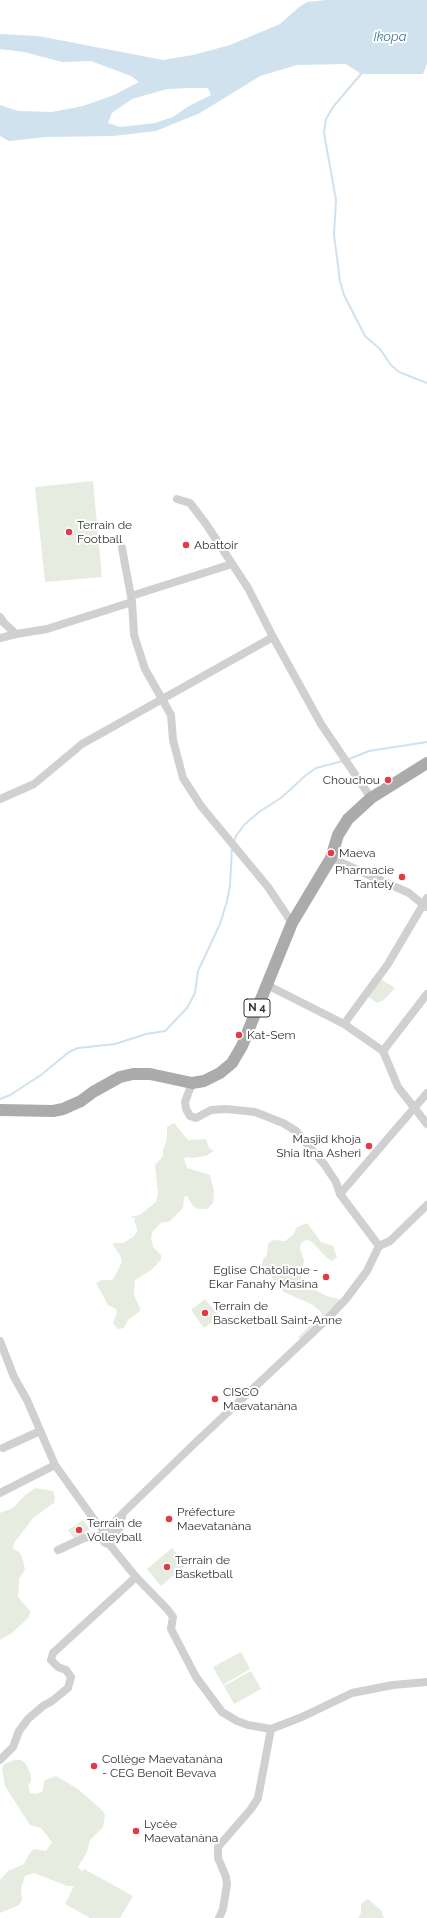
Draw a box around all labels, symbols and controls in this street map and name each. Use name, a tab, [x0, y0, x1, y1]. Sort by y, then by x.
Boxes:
water label: Ikopa	[373, 29, 407, 45]
place label: Terrain de Football	[77, 518, 132, 546]
marker: Terrain de Football	[64, 527, 74, 537]
place label: Abattoir	[194, 538, 238, 552]
marker: Abattoir	[181, 540, 191, 550]
place label: Chouchou	[323, 773, 380, 787]
marker: Chouchou	[383, 775, 393, 785]
place label: Maeva	[339, 846, 376, 860]
marker: Maeva	[326, 848, 336, 858]
place label: Pharmacie Tantely	[335, 863, 394, 891]
marker: Pharmacie Tantely	[397, 872, 407, 882]
road number: N 4	[244, 999, 270, 1017]
place label: Kat-Sem	[247, 1028, 296, 1042]
marker: Kat-Sem	[234, 1030, 244, 1040]
place label: Masjid khoja Shia Itna Asheri	[276, 1132, 361, 1160]
marker: Masjid khoja Shia Itna Asheri	[364, 1141, 374, 1151]
place label: Eglise Chatolique - Ekar Fanahy Masina	[209, 1263, 318, 1291]
marker: Eglise Chatolique - Ekar Fanahy Masina	[321, 1272, 331, 1282]
place label: Terrain de Bascketball Saint-Anne	[213, 1299, 342, 1327]
marker: Terrain de Bascketball Saint-Anne	[200, 1308, 210, 1318]
place label: CISCO Maevatanàna	[223, 1385, 297, 1413]
marker: CISCO Maevatanàna	[210, 1394, 220, 1404]
place label: Préfecture Maevatanàna	[177, 1505, 251, 1533]
marker: Préfecture Maevatanàna	[164, 1514, 174, 1524]
place label: Terrain de Volleyball	[87, 1516, 142, 1544]
marker: Terrain de Volleyball	[74, 1525, 84, 1535]
place label: Terrain de Basketball	[175, 1553, 233, 1581]
marker: Terrain de Basketball	[162, 1562, 172, 1572]
place label: Collège Maevatanàna - CEG Benoît Bevava	[102, 1752, 223, 1780]
marker: Collège Maevatanàna - CEG Benoît Bevava	[89, 1761, 99, 1771]
place label: Lycée Maevatanàna	[144, 1817, 218, 1845]
marker: Lycée Maevatanàna	[131, 1826, 141, 1836]

